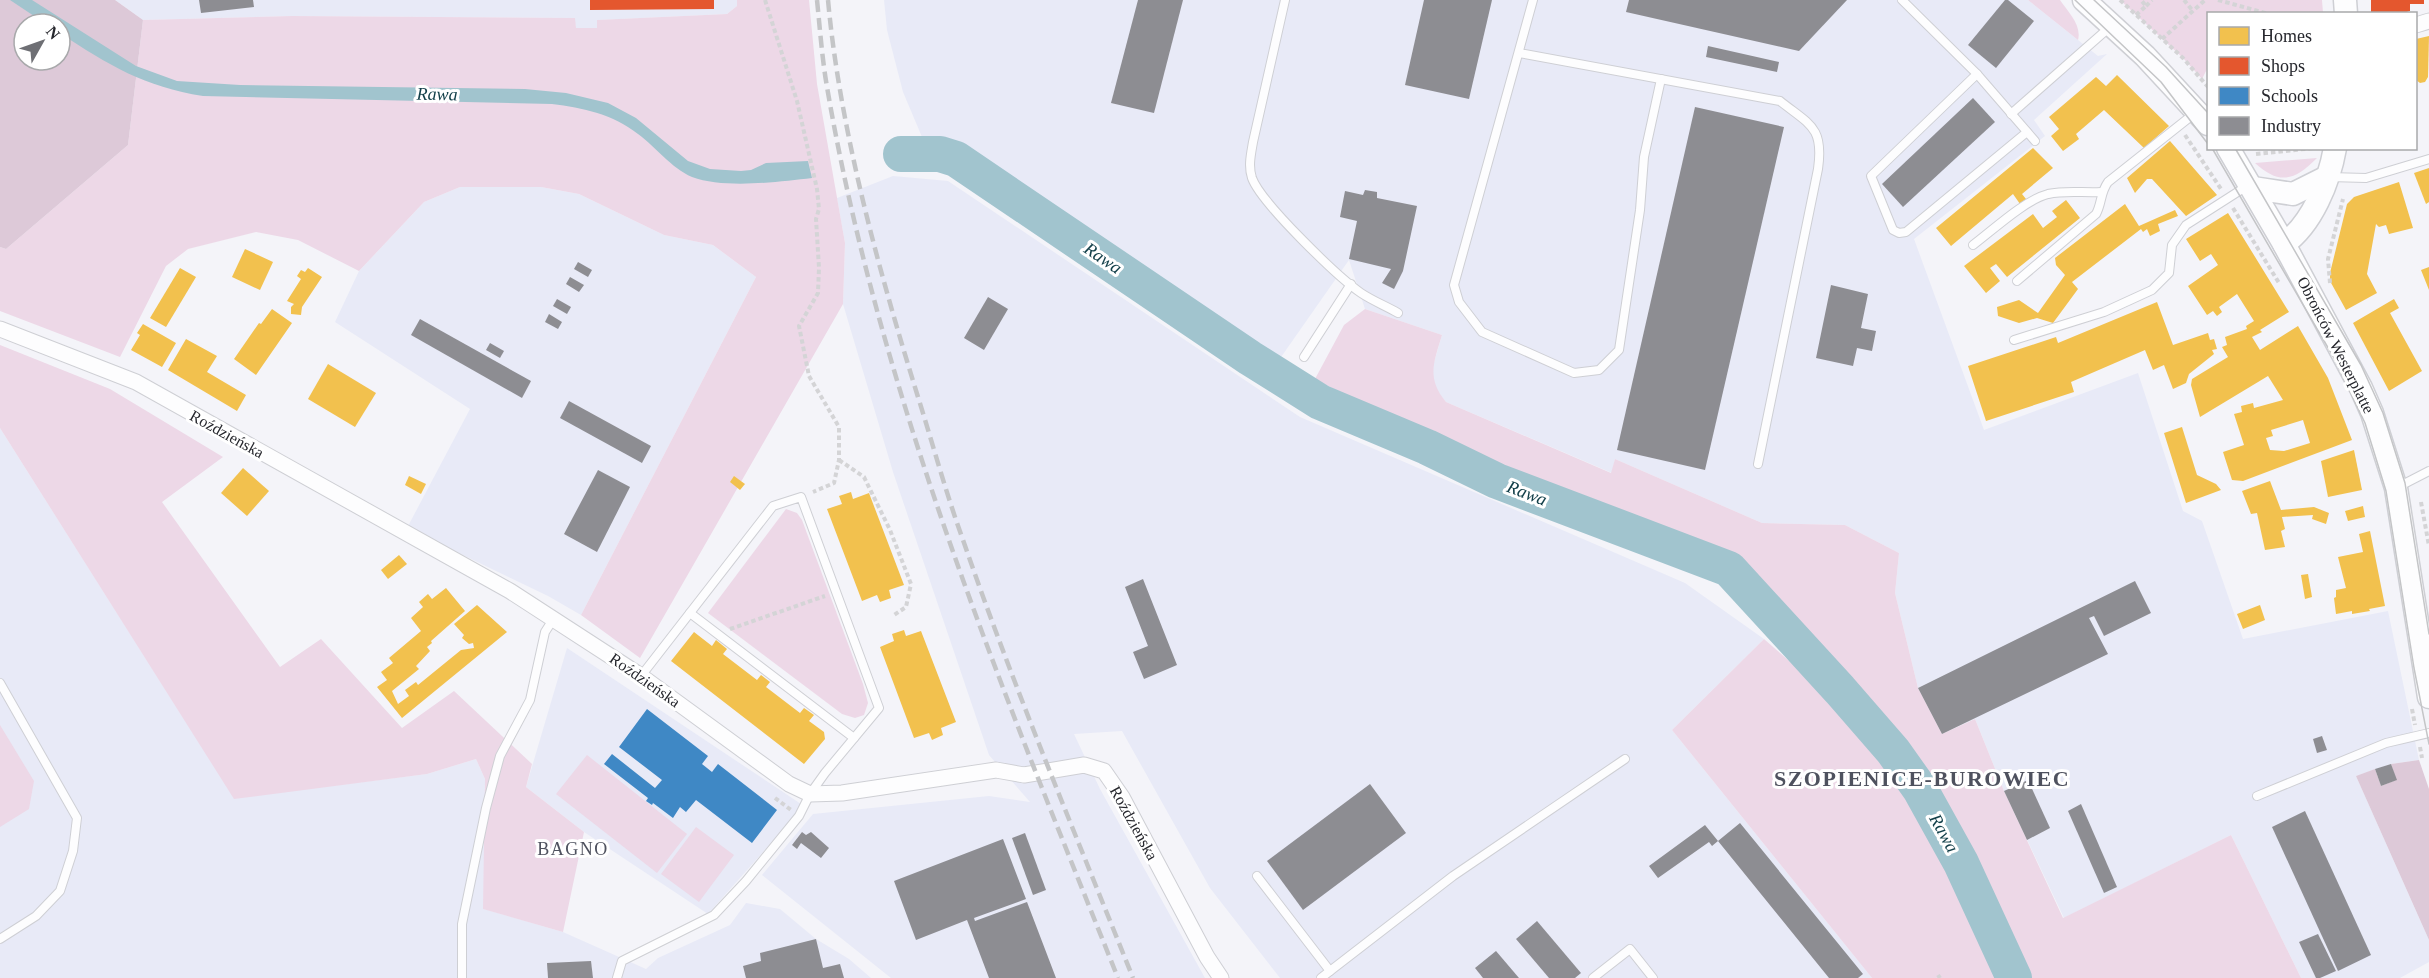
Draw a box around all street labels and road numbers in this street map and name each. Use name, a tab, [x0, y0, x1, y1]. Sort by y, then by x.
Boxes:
street label: Obrońców Westerplatte	[2293, 274, 2378, 417]
street label: Roździeńska	[187, 407, 267, 461]
street label: Roździeńska	[607, 650, 683, 710]
street label: Roździeńska	[1107, 783, 1161, 863]

